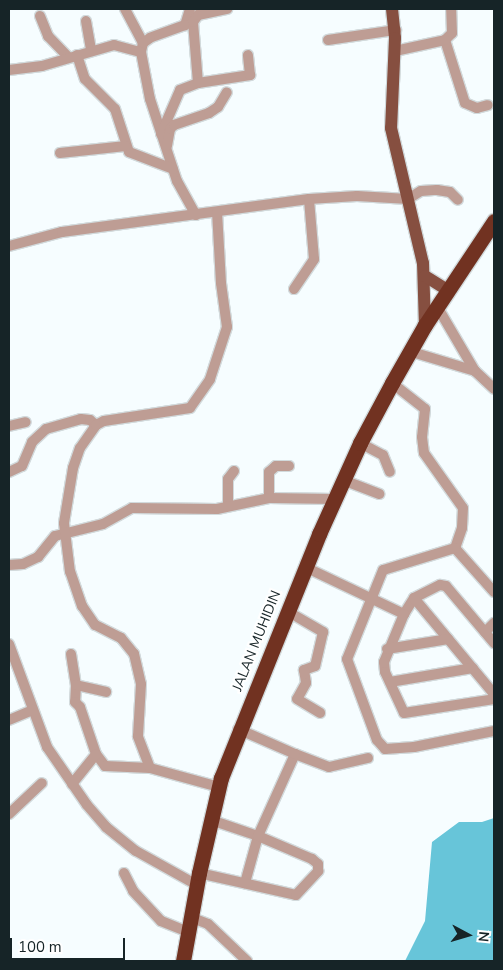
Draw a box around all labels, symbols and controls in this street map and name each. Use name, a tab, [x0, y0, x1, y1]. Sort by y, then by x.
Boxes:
street label: JALAN MUHIDIN	[229, 588, 285, 694]
north arrow	[443, 910, 493, 960]
scale bar	[12, 928, 128, 960]
text: N	[473, 930, 493, 943]
text: 100 m	[18, 937, 62, 957]

